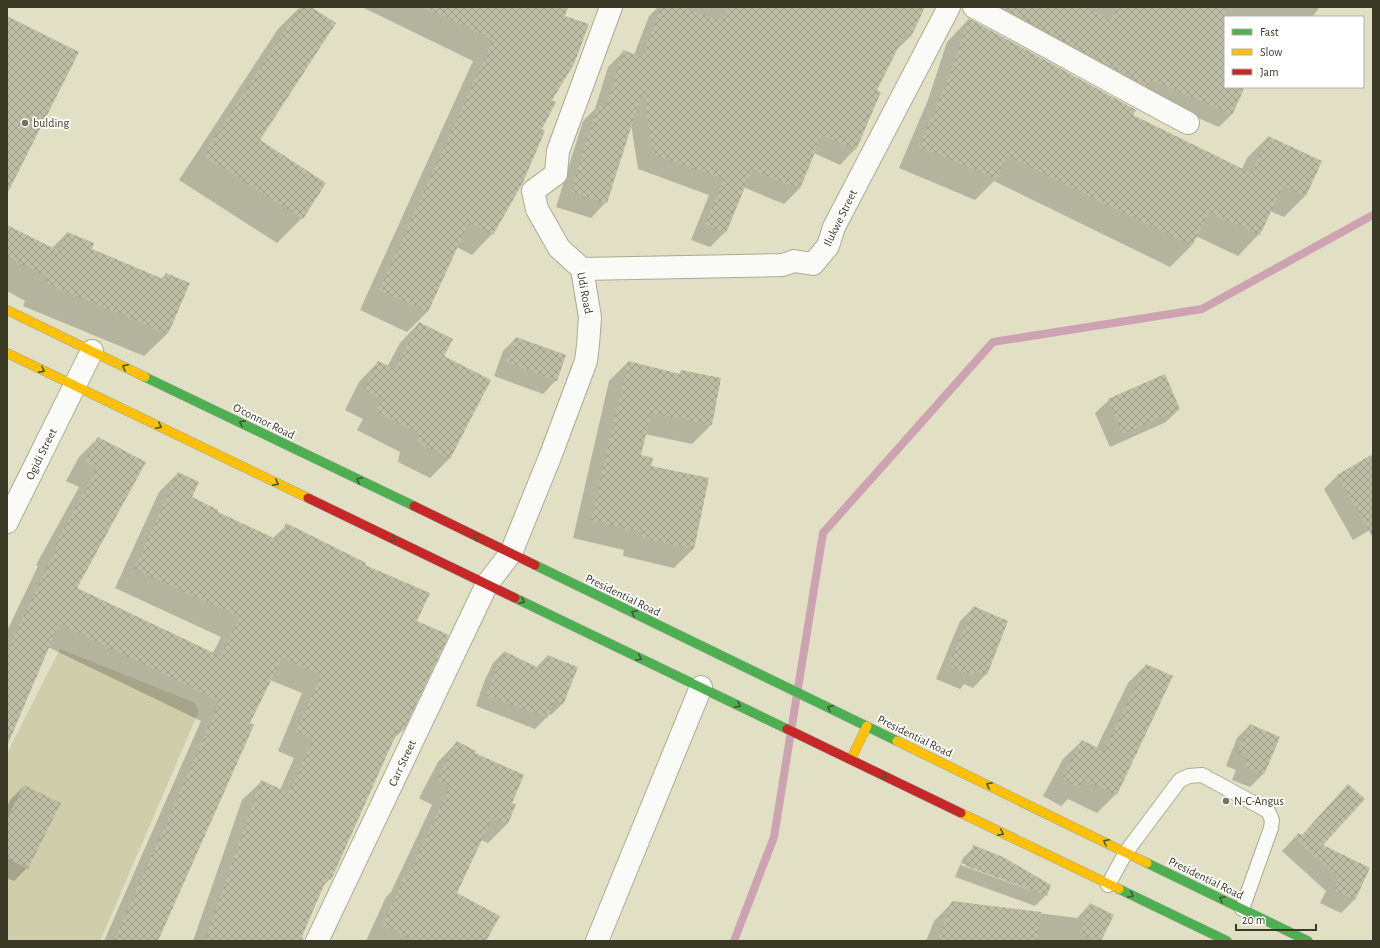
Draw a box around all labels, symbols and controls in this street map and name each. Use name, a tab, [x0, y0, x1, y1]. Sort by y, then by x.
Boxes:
legend	[1224, 16, 1364, 88]
text: Fast	[1260, 26, 1279, 38]
text: Slow	[1260, 46, 1282, 58]
text: Jam	[1260, 66, 1279, 78]
place label: bulding	[33, 117, 70, 129]
marker: bulding	[20, 118, 30, 128]
street label: Ilukwe Street	[821, 188, 859, 248]
street label: Udi Road	[575, 271, 595, 315]
one-way arrow	[122, 364, 129, 372]
one-way arrow	[38, 365, 45, 373]
street label: O'connor Road	[231, 401, 297, 441]
one-way arrow	[239, 420, 246, 428]
one-way arrow	[155, 421, 163, 429]
street label: Ogidi Street	[23, 426, 59, 482]
one-way arrow	[356, 477, 363, 485]
one-way arrow	[272, 478, 280, 486]
one-way arrow	[389, 534, 397, 542]
one-way arrow	[473, 534, 481, 541]
street label: Presidential Road	[584, 572, 662, 618]
one-way arrow	[518, 596, 525, 604]
one-way arrow	[631, 610, 638, 618]
one-way arrow	[635, 653, 642, 661]
one-way arrow	[733, 700, 741, 708]
one-way arrow	[827, 705, 834, 713]
street label: Presidential Road	[876, 713, 954, 759]
street label: Carr Street	[386, 738, 418, 788]
one-way arrow	[880, 771, 887, 779]
one-way arrow	[985, 783, 993, 790]
place label: N-C-Angus	[1234, 795, 1284, 807]
marker: N-C-Angus	[1221, 796, 1231, 806]
one-way arrow	[997, 828, 1004, 835]
one-way arrow	[1102, 839, 1110, 847]
street label: Presidential Road	[1167, 855, 1245, 901]
one-way arrow	[1126, 890, 1134, 898]
one-way arrow	[1219, 896, 1227, 904]
scale bar	[1236, 906, 1316, 932]
text: 20 m	[1242, 914, 1265, 926]

